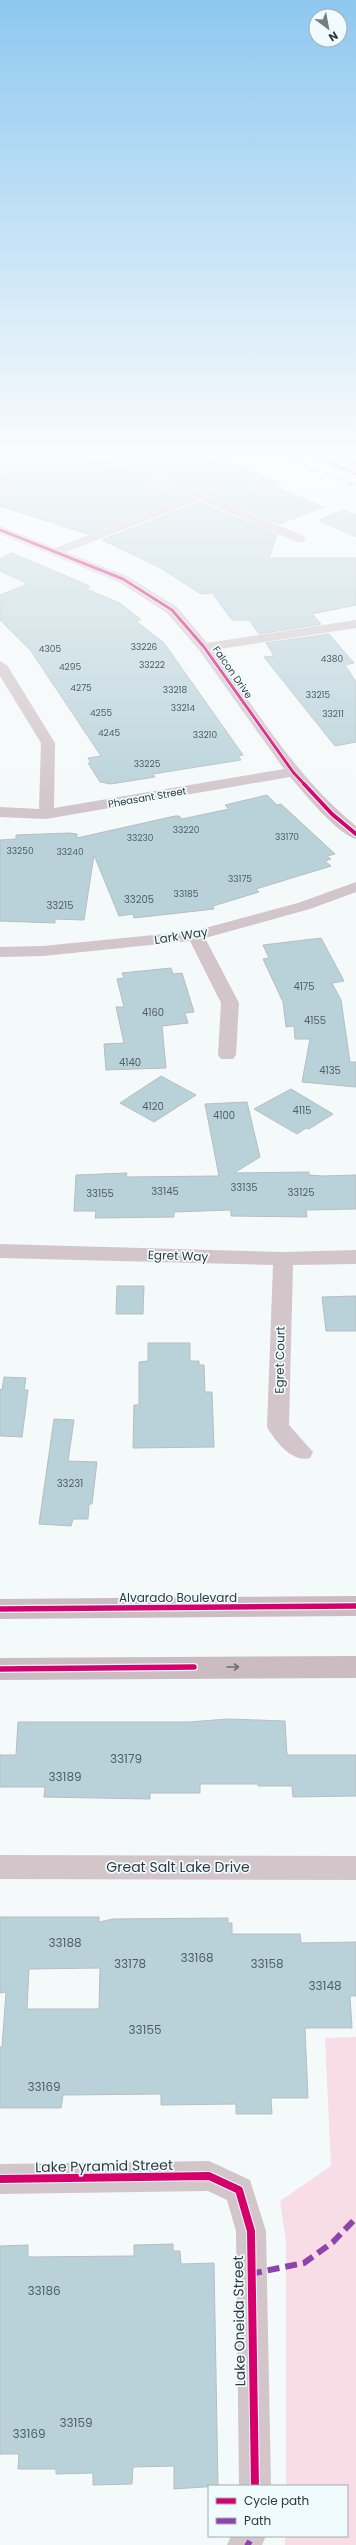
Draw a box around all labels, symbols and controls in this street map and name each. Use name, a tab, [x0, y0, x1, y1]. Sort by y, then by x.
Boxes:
north arrow	[308, 8, 348, 48]
text: N	[326, 28, 341, 45]
house number: 33226	[131, 641, 158, 653]
house number: 4305	[39, 643, 61, 655]
street label: Falcon Drive	[209, 643, 256, 702]
house number: 4380	[321, 653, 343, 665]
house number: 33222	[139, 659, 165, 671]
house number: 4295	[59, 661, 81, 673]
house number: 4275	[70, 682, 92, 694]
house number: 33218	[163, 684, 187, 696]
house number: 33215	[306, 689, 331, 701]
house number: 33214	[171, 702, 195, 714]
house number: 4255	[90, 707, 112, 719]
house number: 33211	[322, 708, 344, 720]
house number: 4245	[98, 727, 120, 739]
house number: 33210	[193, 729, 218, 741]
house number: 33225	[134, 758, 161, 770]
street label: Pheasant Street	[107, 783, 188, 812]
house number: 33220	[173, 824, 200, 836]
house number: 33170	[275, 831, 299, 843]
house number: 33230	[127, 832, 154, 844]
house number: 33250	[6, 845, 34, 857]
house number: 33240	[56, 846, 84, 858]
house number: 33175	[228, 873, 252, 885]
house number: 33185	[174, 888, 199, 900]
house number: 33205	[124, 892, 154, 907]
house number: 33215	[46, 898, 74, 913]
street label: Lark Way	[153, 923, 209, 948]
house number: 4175	[293, 979, 315, 994]
house number: 4160	[142, 1005, 164, 1020]
house number: 4155	[304, 1013, 326, 1028]
house number: 4140	[119, 1055, 141, 1070]
house number: 4135	[319, 1063, 341, 1078]
house number: 4120	[142, 1099, 164, 1114]
house number: 4115	[293, 1103, 311, 1118]
house number: 4100	[213, 1108, 235, 1123]
house number: 33135	[230, 1180, 258, 1195]
house number: 33145	[151, 1184, 179, 1199]
house number: 33125	[287, 1185, 315, 1200]
house number: 33155	[86, 1186, 114, 1201]
street label: Egret Way	[148, 1246, 209, 1265]
street label: Egret Court	[270, 1326, 289, 1394]
house number: 33231	[57, 1476, 83, 1491]
street label: Alvarado Boulevard	[119, 1589, 237, 1606]
one-way arrow	[226, 1663, 239, 1671]
house number: 33179	[110, 1750, 142, 1767]
house number: 33189	[48, 1768, 82, 1785]
street label: Great Salt Lake Drive	[106, 1857, 250, 1877]
house number: 33188	[48, 1934, 82, 1951]
house number: 33168	[180, 1949, 214, 1966]
house number: 33178	[114, 1955, 146, 1972]
house number: 33158	[250, 1955, 284, 1972]
house number: 33148	[308, 1977, 342, 1994]
house number: 33155	[128, 2021, 162, 2038]
house number: 33169	[27, 2078, 61, 2095]
street label: Lake Pyramid Street	[35, 2155, 173, 2177]
street label: Lake Oneida Street	[228, 2255, 250, 2387]
house number: 33186	[27, 2282, 61, 2299]
house number: 33159	[59, 2414, 93, 2431]
house number: 33169	[12, 2425, 46, 2442]
legend	[208, 2485, 348, 2537]
text: Cycle path	[244, 2492, 309, 2509]
text: Path	[244, 2512, 271, 2529]

